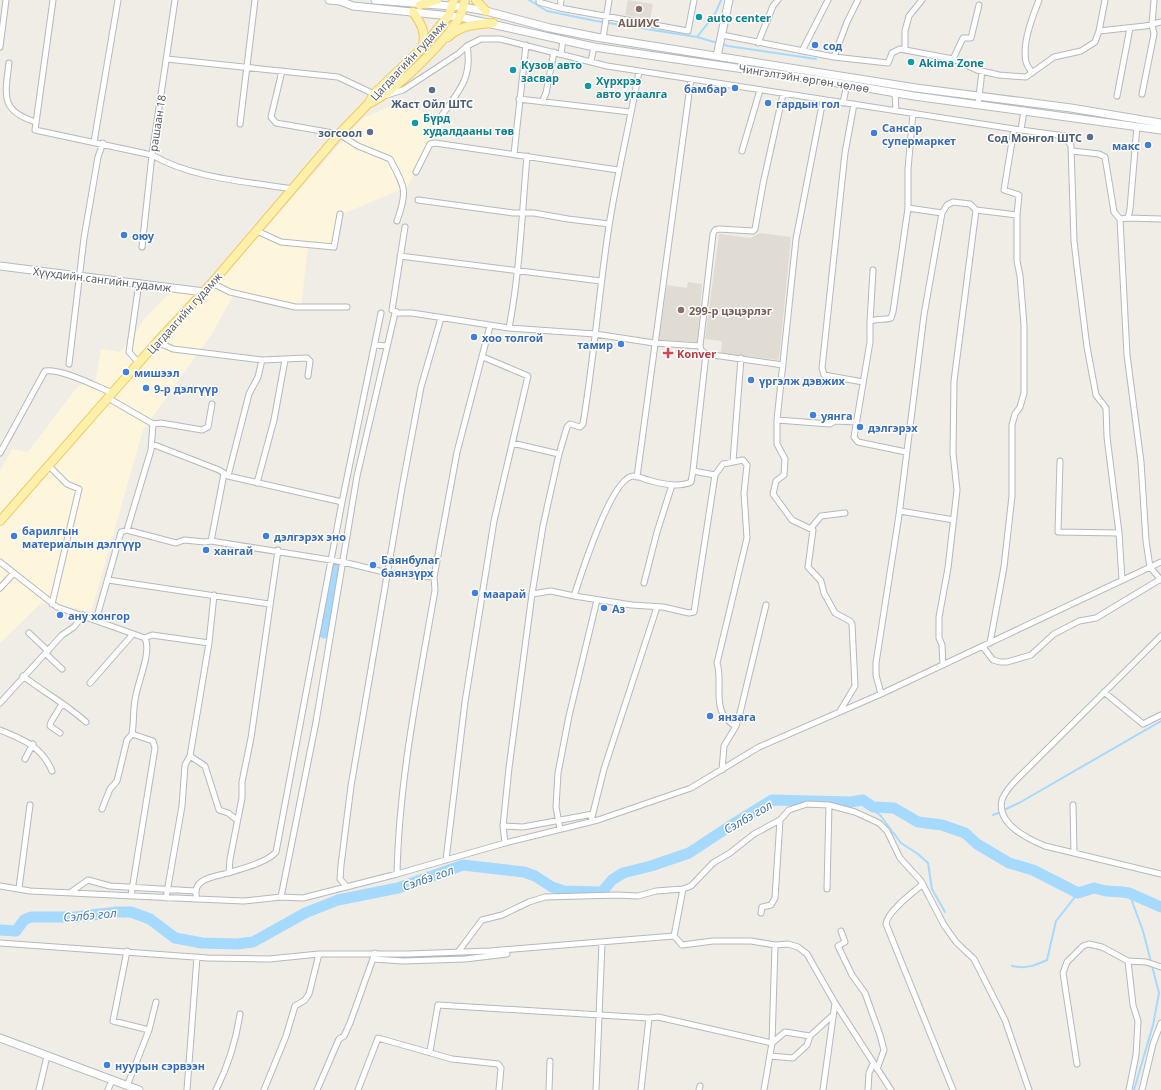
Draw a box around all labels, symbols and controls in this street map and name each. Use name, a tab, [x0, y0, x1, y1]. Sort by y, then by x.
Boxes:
marker: АШИУС	[634, 4, 644, 14]
place label: auto center	[707, 10, 771, 25]
marker: auto center	[694, 12, 704, 22]
place label: АШИУС	[618, 15, 660, 30]
street label: Цагдаагийн гудамж	[367, 16, 450, 104]
place label: сод	[823, 38, 842, 53]
marker: сод	[810, 40, 820, 50]
place label: Akima Zone	[919, 55, 984, 70]
place label: Кузов авто засвар	[521, 57, 582, 85]
marker: Akima Zone	[906, 57, 916, 67]
street label: Чингэлтэйн өргөн чөлөө	[738, 60, 871, 96]
marker: Кузов авто засвар	[508, 65, 518, 75]
place label: Хүрхрээ авто угаалга	[596, 73, 667, 101]
marker: Хүрхрээ авто угаалга	[583, 81, 593, 91]
place label: бамбар	[684, 81, 727, 96]
marker: бамбар	[730, 83, 740, 93]
marker: Жаст Ойл ШТС	[427, 85, 437, 95]
street label: рашаан 18	[145, 94, 169, 152]
place label: Жаст Ойл ШТС	[391, 96, 473, 111]
place label: гардын гол	[776, 96, 840, 111]
marker: гардын гол	[763, 98, 773, 108]
place label: Бүрд худалдааны төв	[423, 110, 515, 138]
marker: Бүрд худалдааны төв	[410, 118, 420, 128]
place label: Сансар супермаркет	[882, 120, 956, 148]
place label: зогсоол	[318, 125, 362, 140]
marker: зогсоол	[365, 127, 375, 137]
marker: Сансар супермаркет	[869, 128, 879, 138]
place label: Сод Монгол ШТС	[987, 130, 1082, 145]
marker: Сод Монгол ШТС	[1085, 132, 1095, 142]
place label: макс	[1112, 138, 1140, 153]
marker: макс	[1143, 140, 1153, 150]
place label: оюу	[132, 228, 155, 243]
marker: оюу	[119, 230, 129, 240]
street label: Хүүхдийн сангийн гудамж	[32, 263, 173, 295]
street label: Цагдаагийн гудамж	[143, 268, 225, 357]
place label: 299-р цэцэрлэг	[689, 303, 773, 318]
marker: 299-р цэцэрлэг	[676, 305, 686, 315]
place label: хоо толгой	[482, 330, 543, 345]
marker: хоо толгой	[469, 332, 479, 342]
place label: тамир	[577, 337, 613, 352]
marker: тамир	[616, 339, 626, 349]
place label: Konver	[677, 346, 716, 361]
marker: Konver	[662, 347, 674, 359]
place label: мишээл	[134, 365, 180, 380]
marker: мишээл	[121, 367, 131, 377]
place label: үргэлж дэвжих	[759, 373, 846, 388]
marker: үргэлж дэвжих	[746, 375, 756, 385]
place label: 9-р дэлгүүр	[154, 381, 218, 396]
marker: 9-р дэлгүүр	[141, 383, 151, 393]
place label: уянга	[820, 408, 853, 423]
marker: уянга	[808, 410, 818, 420]
place label: дэлгэрэх	[868, 420, 918, 435]
marker: дэлгэрэх	[855, 422, 865, 432]
place label: барилгын материалын дэлгүүр	[22, 523, 141, 551]
place label: дэлгэрэх эно	[274, 529, 346, 544]
marker: барилгын материалын дэлгүүр	[9, 531, 19, 541]
marker: дэлгэрэх эно	[261, 531, 271, 541]
place label: хангай	[214, 543, 253, 558]
marker: хангай	[201, 545, 211, 555]
place label: Баянбулаг баянзүрх	[381, 552, 440, 580]
marker: Баянбулаг баянзүрх	[368, 560, 378, 570]
place label: маарай	[483, 586, 526, 601]
marker: маарай	[470, 588, 480, 598]
place label: Аз	[612, 601, 626, 616]
marker: Аз	[599, 603, 609, 613]
place label: ану хонгор	[68, 608, 130, 623]
marker: ану хонгор	[55, 610, 65, 620]
place label: янзага	[718, 709, 756, 724]
marker: янзага	[705, 711, 715, 721]
water label: Сэлбэ гол	[721, 796, 776, 838]
water label: Сэлбэ гол	[400, 861, 456, 895]
water label: Сэлбэ гол	[63, 904, 118, 926]
place label: нуурын сэрвээн	[115, 1058, 205, 1073]
marker: нуурын сэрвээн	[102, 1060, 112, 1070]

